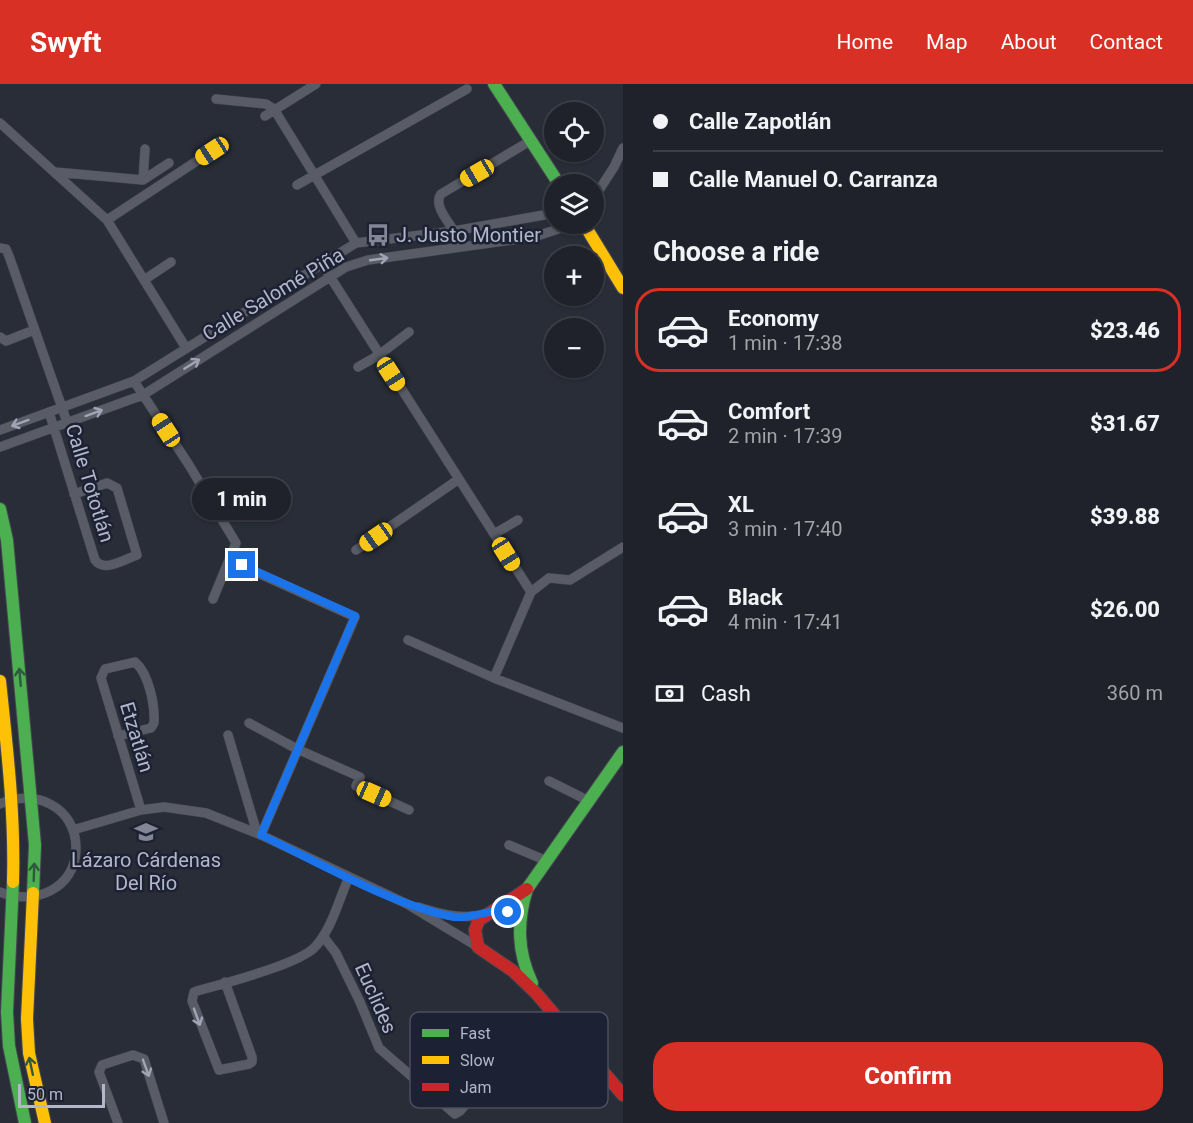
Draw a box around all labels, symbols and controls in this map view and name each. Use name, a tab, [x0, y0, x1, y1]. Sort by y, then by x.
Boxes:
text: Swyft	[30, 26, 102, 59]
text: Home	[837, 30, 893, 54]
text: Map	[926, 30, 968, 54]
text: About	[1001, 30, 1057, 54]
text: Contact	[1090, 30, 1163, 54]
map controls	[544, 102, 604, 378]
button: locate	[544, 102, 604, 162]
text: Calle Zapotlán	[689, 109, 831, 134]
car	[192, 134, 232, 168]
car	[457, 156, 497, 190]
text: Calle Manuel O. Carranza	[689, 167, 938, 192]
button: layers	[544, 174, 604, 234]
bus stop icon: J. Justo Montier	[365, 222, 391, 248]
place label: J. Justo Montier	[396, 223, 541, 247]
text: Choose a ride	[653, 236, 819, 268]
street label: Calle Salomé Piña	[198, 242, 348, 346]
button: +	[544, 246, 604, 306]
one-way arrow	[369, 253, 389, 264]
icon: car	[656, 303, 710, 357]
text: Economy	[728, 306, 819, 331]
button: −	[544, 318, 604, 378]
text: $23.46	[1090, 318, 1160, 343]
text: 1 min · 17:38	[728, 331, 843, 355]
car	[374, 354, 408, 394]
one-way arrow	[184, 357, 201, 370]
icon: car	[656, 396, 710, 450]
text: Comfort	[728, 399, 810, 424]
one-way arrow	[84, 406, 103, 417]
car	[149, 410, 183, 450]
text: $31.67	[1090, 411, 1160, 436]
one-way arrow	[11, 418, 30, 429]
street label: Calle Tototlán	[61, 421, 119, 545]
text: 2 min · 17:39	[728, 424, 843, 448]
callout: 1 min	[192, 478, 292, 520]
text: 1 min	[216, 487, 267, 511]
icon: car	[656, 489, 710, 543]
text: XL	[728, 492, 754, 517]
text: $39.88	[1090, 504, 1160, 529]
text: 3 min · 17:40	[728, 517, 843, 541]
car	[356, 519, 396, 555]
car	[489, 534, 523, 574]
route end	[228, 551, 255, 578]
icon: car	[656, 582, 710, 636]
text: Black	[728, 585, 783, 610]
text: $26.00	[1090, 597, 1160, 622]
text: 4 min · 17:41	[728, 610, 843, 634]
one-way arrow	[14, 668, 25, 688]
icon: cash	[653, 677, 686, 710]
text: Cash	[701, 681, 751, 706]
text: 360 m	[1107, 681, 1163, 705]
street label: Etzatlán	[115, 699, 159, 775]
car	[354, 778, 394, 810]
school or university icon: Lázaro Cárdenas Del Río	[133, 819, 159, 845]
place label: Lázaro Cárdenas Del Río	[71, 848, 221, 895]
one-way arrow	[28, 862, 40, 882]
route start	[494, 898, 521, 925]
street label: Euclides	[350, 959, 402, 1037]
one-way arrow	[193, 1007, 204, 1025]
legend	[410, 1012, 608, 1108]
text: Fast	[460, 1024, 491, 1043]
button: Confirm	[653, 1042, 1163, 1111]
text: Slow	[460, 1051, 495, 1070]
one-way arrow	[25, 1057, 37, 1076]
one-way arrow	[141, 1058, 152, 1077]
text: Jam	[460, 1078, 492, 1097]
scale bar	[18, 1081, 105, 1108]
text: 50 m	[27, 1085, 63, 1104]

